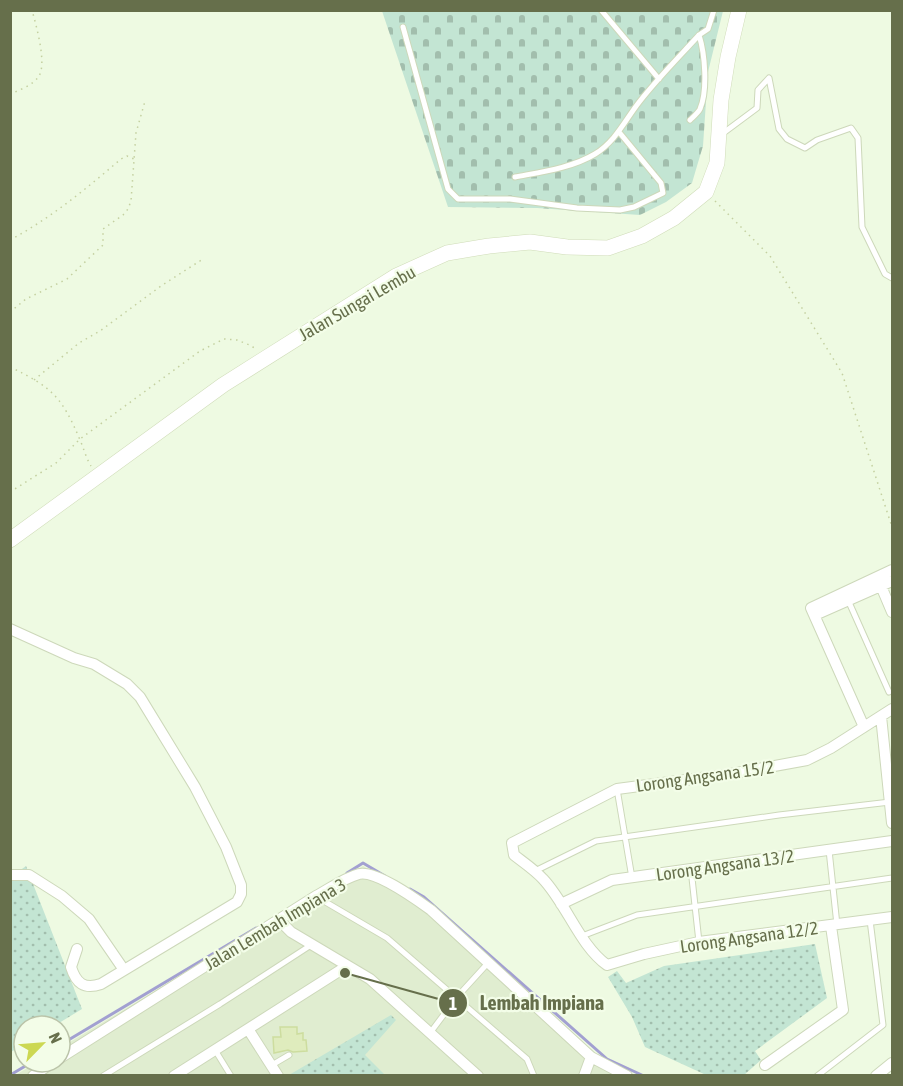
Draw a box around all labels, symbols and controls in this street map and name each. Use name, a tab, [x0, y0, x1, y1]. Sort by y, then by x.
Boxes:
street label: Jalan Sungai Lembu	[295, 261, 419, 345]
street label: Lorong Angsana 15/2	[635, 756, 775, 796]
street label: Lorong Angsana 13/2	[655, 845, 795, 885]
street label: Jalan Lembah Impiana 3	[200, 873, 350, 975]
street label: Lorong Angsana 12/2	[679, 917, 819, 957]
callout: Lembah Impiana	[438, 984, 616, 1022]
text: Lembah Impiana	[480, 991, 604, 1014]
text: 1	[449, 993, 457, 1014]
north arrow	[12, 1014, 72, 1074]
text: N	[45, 1030, 66, 1046]

